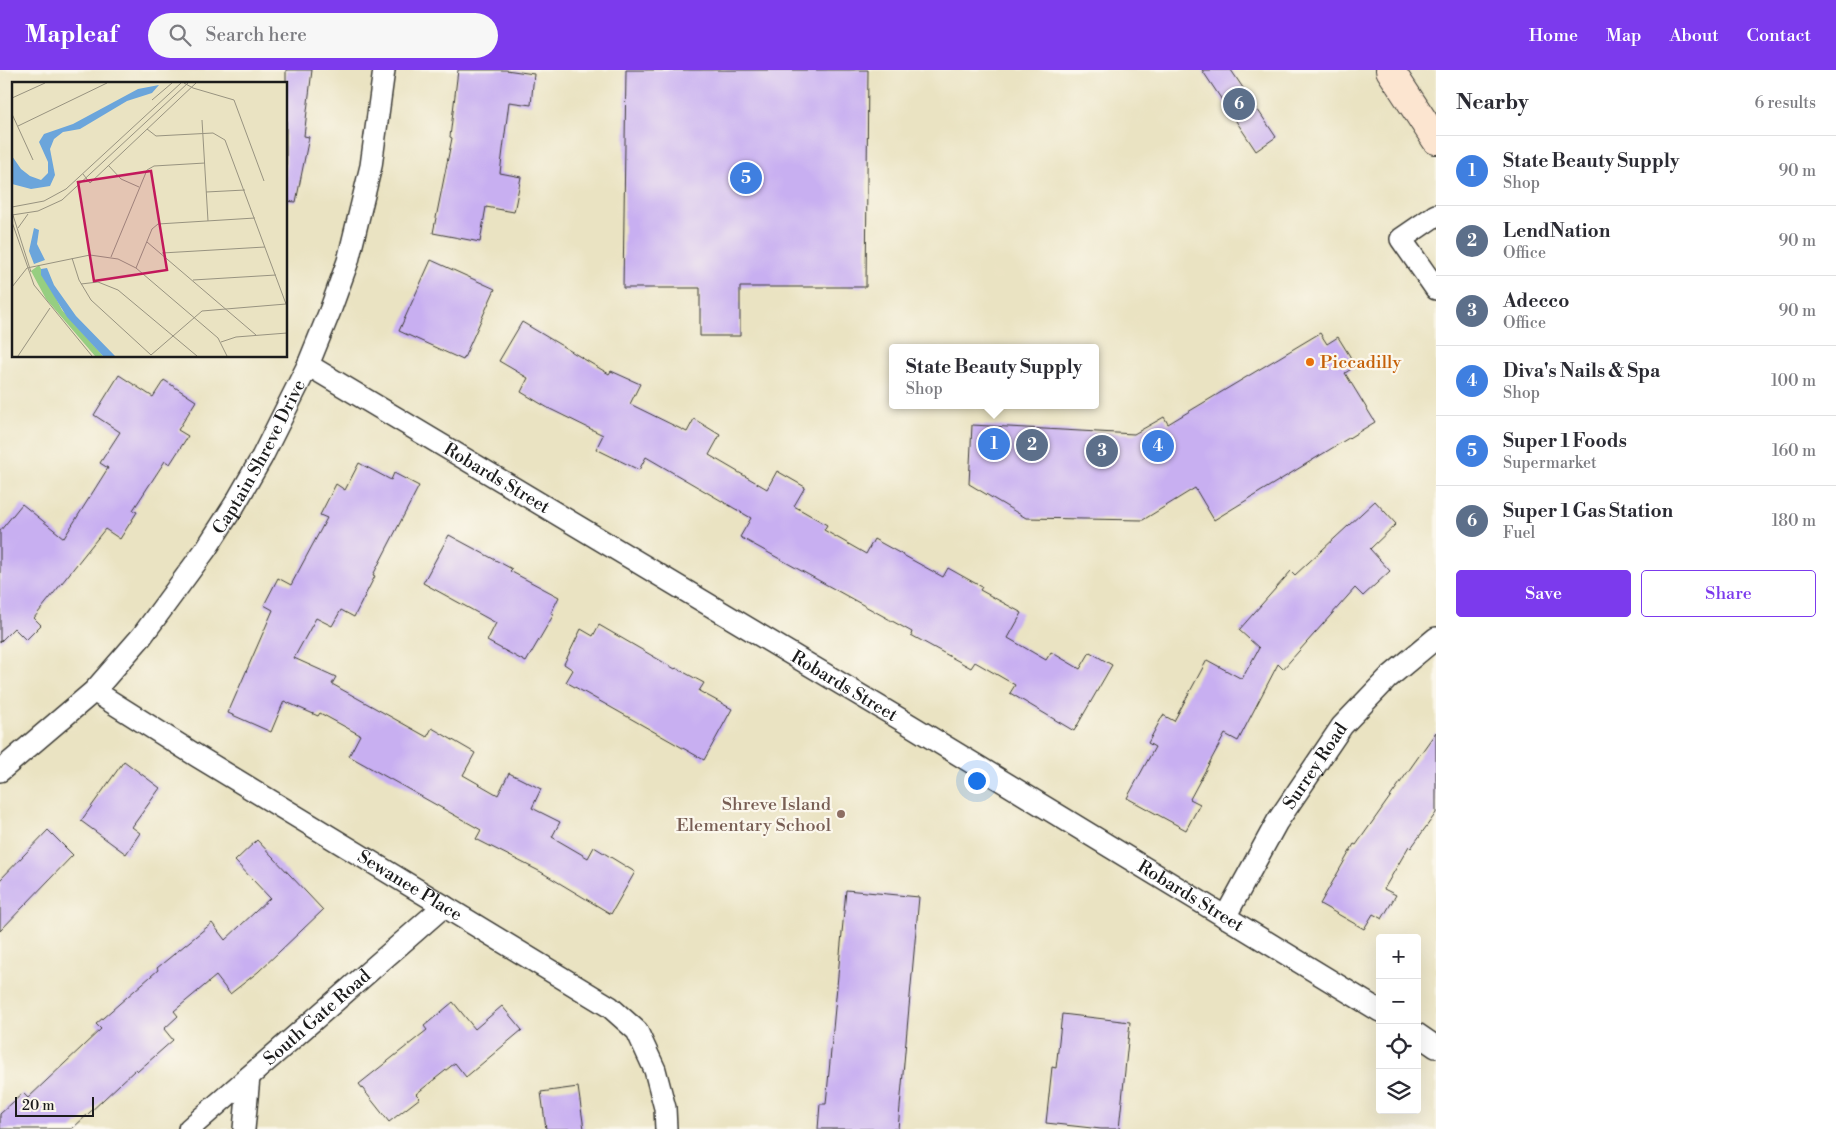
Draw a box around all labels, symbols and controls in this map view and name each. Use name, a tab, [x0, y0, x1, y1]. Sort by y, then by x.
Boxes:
search box	[148, 13, 498, 58]
text: Mapleaf	[25, 20, 118, 50]
icon: search	[166, 21, 194, 49]
text: Search here	[206, 23, 307, 47]
text: Home	[1529, 24, 1578, 47]
text: Map	[1606, 24, 1642, 47]
text: About	[1670, 24, 1719, 47]
text: Contact	[1747, 24, 1811, 47]
inset map	[12, 82, 288, 358]
pin: 6	[1223, 85, 1255, 123]
text: Nearby	[1456, 90, 1529, 116]
text: 6 results	[1755, 93, 1816, 113]
text: State Beauty Supply	[1503, 149, 1680, 173]
pin: 5	[730, 159, 762, 197]
text: 1	[1468, 161, 1476, 181]
text: 90 m	[1778, 161, 1816, 181]
text: Shop	[1503, 173, 1540, 193]
text: LendNation	[1503, 219, 1610, 243]
text: 2	[1467, 231, 1477, 251]
text: 90 m	[1778, 231, 1816, 251]
text: Office	[1503, 243, 1546, 263]
text: Adecco	[1503, 289, 1569, 313]
text: 3	[1467, 301, 1477, 321]
text: 90 m	[1778, 301, 1816, 321]
text: Office	[1503, 313, 1546, 333]
popup	[889, 344, 1099, 409]
place label: Piccadilly	[1320, 351, 1401, 374]
text: State Beauty Supply	[906, 355, 1082, 379]
marker: Piccadilly	[1304, 356, 1316, 368]
text: Diva's Nails & Spa	[1503, 359, 1660, 383]
text: 4	[1467, 371, 1477, 391]
text: 100 m	[1771, 371, 1816, 391]
street label: Captain Shreve Drive	[208, 376, 311, 539]
text: Shop	[906, 379, 943, 399]
text: Shop	[1503, 383, 1540, 403]
pin: 1	[978, 425, 1010, 463]
pin: 2	[1016, 426, 1048, 464]
pin: 4	[1142, 427, 1174, 465]
text: Super 1 Foods	[1503, 429, 1627, 453]
pin: 3	[1086, 432, 1118, 470]
street label: Robards Street	[439, 438, 555, 519]
text: 5	[1467, 441, 1477, 461]
text: 160 m	[1772, 441, 1816, 461]
text: Supermarket	[1503, 453, 1597, 473]
text: Super 1 Gas Station	[1503, 499, 1673, 523]
text: 6	[1467, 511, 1477, 531]
text: 180 m	[1772, 511, 1816, 531]
text: Fuel	[1503, 523, 1535, 543]
button: Save	[1456, 570, 1631, 617]
button: Share	[1641, 570, 1816, 617]
street label: Robards Street	[787, 645, 902, 727]
street label: Surrey Road	[1278, 718, 1353, 814]
your location	[964, 768, 990, 794]
place label: Shreve Island Elementary School	[676, 793, 832, 837]
marker: Shreve Island Elementary School	[835, 808, 847, 820]
street label: Sewanee Place	[353, 845, 466, 926]
street label: Robards Street	[1133, 855, 1248, 938]
map controls	[1376, 934, 1421, 1114]
button: +	[1376, 934, 1421, 979]
street label: South Gate Road	[259, 964, 376, 1071]
button: −	[1376, 979, 1421, 1024]
button: locate	[1376, 1024, 1421, 1069]
button: layers	[1376, 1069, 1421, 1114]
scale bar	[15, 1094, 94, 1117]
text: 20 m	[22, 1097, 54, 1115]

